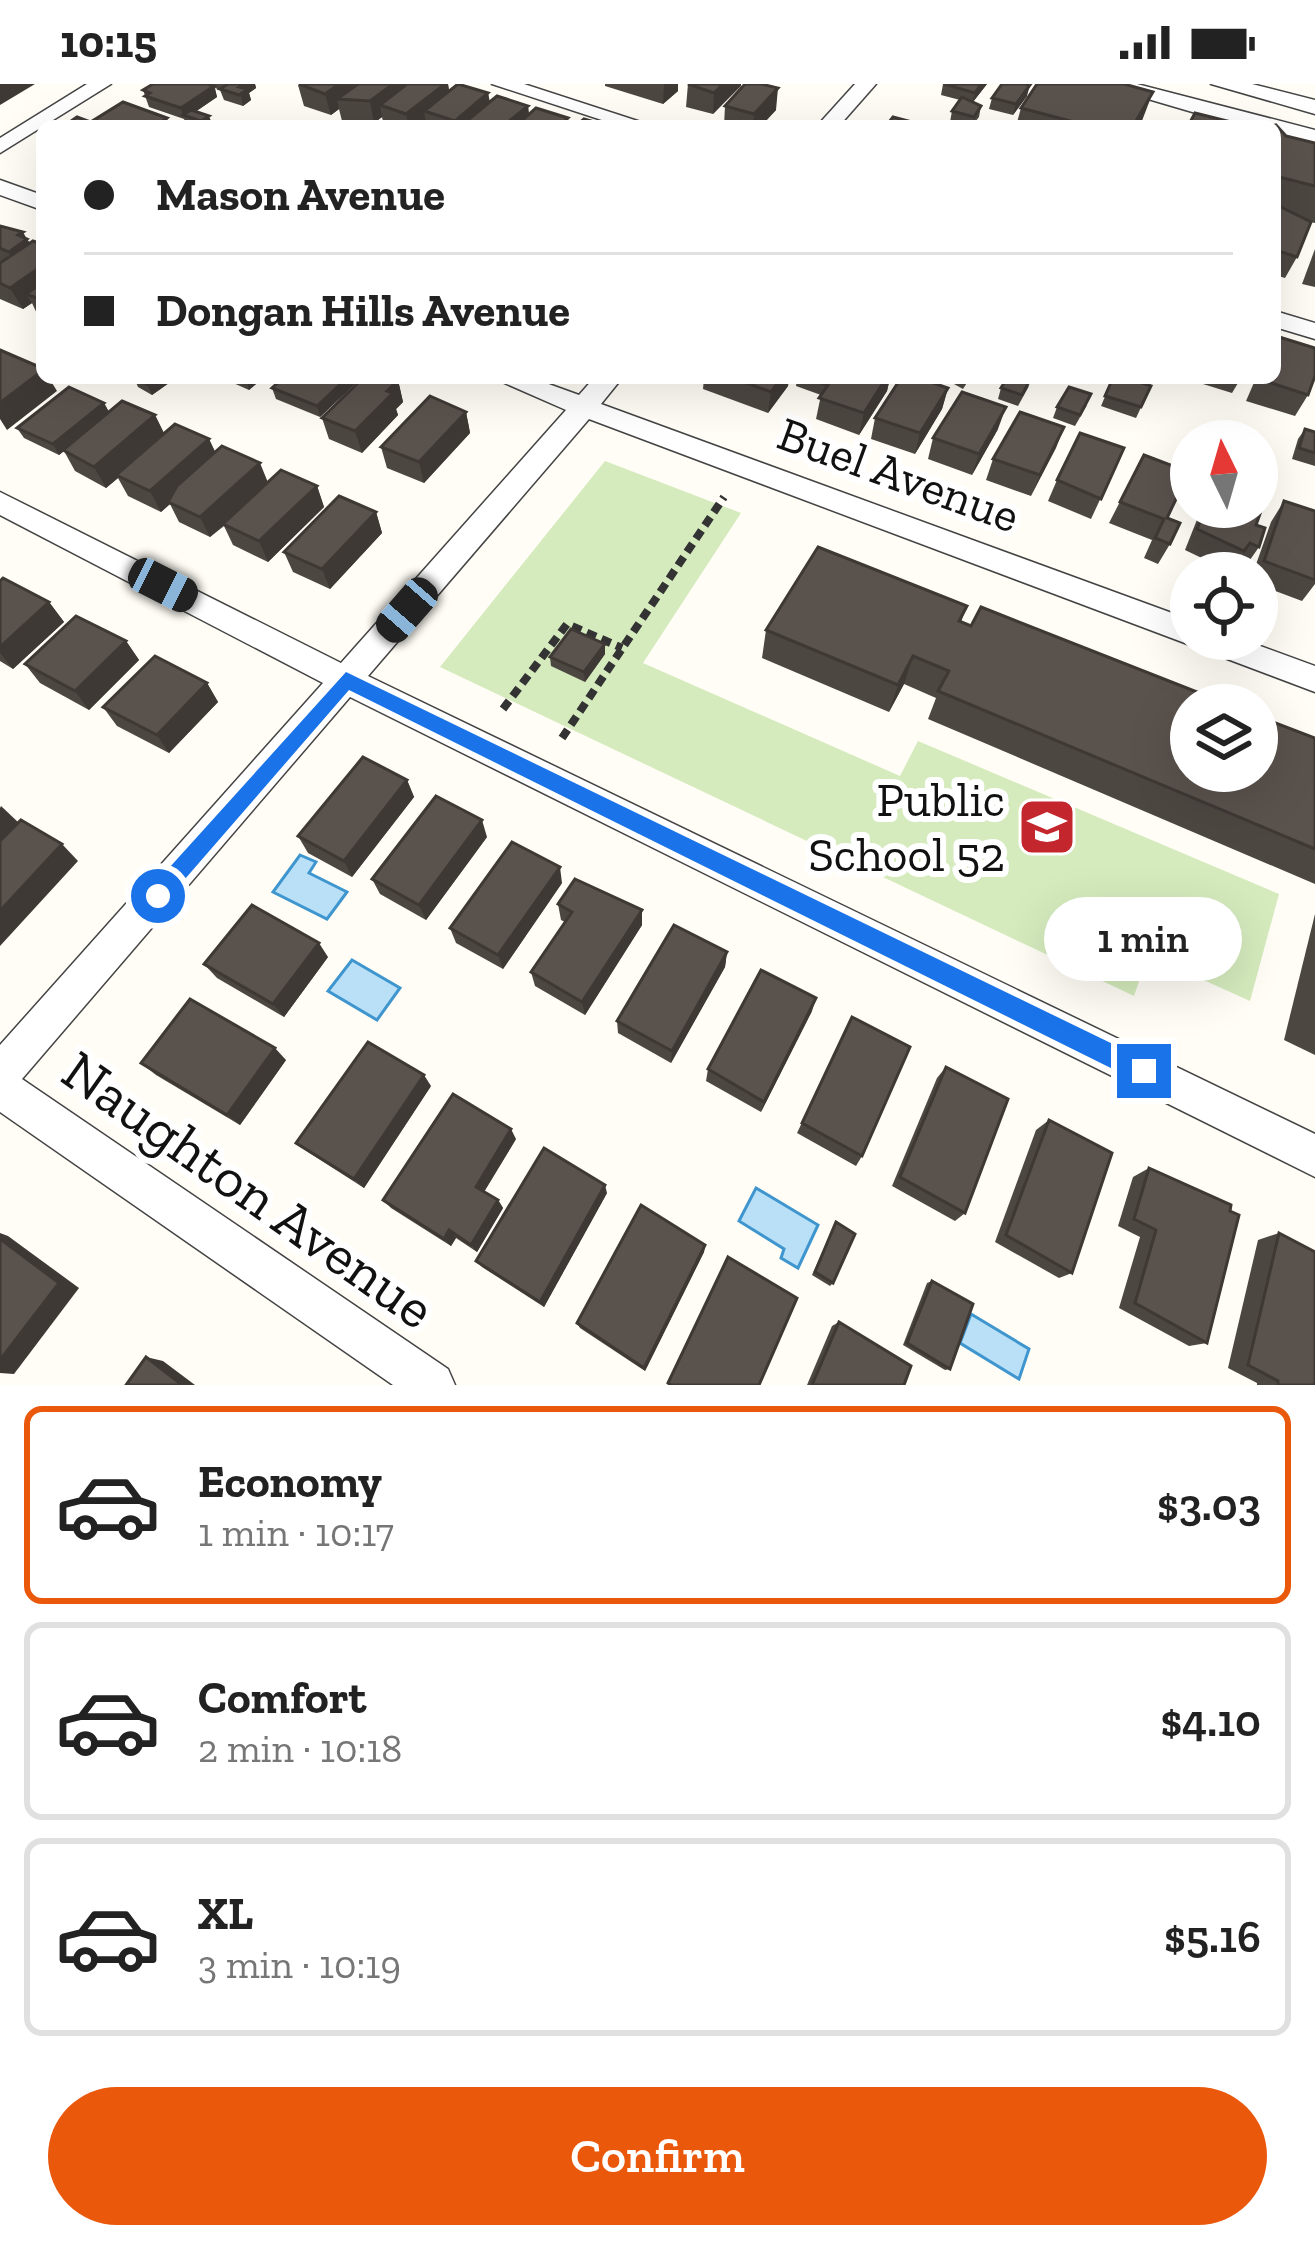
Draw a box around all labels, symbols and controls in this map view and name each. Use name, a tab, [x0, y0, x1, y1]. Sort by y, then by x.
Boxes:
text: 10:15	[60, 15, 157, 69]
text: Mason Avenue	[156, 168, 445, 222]
text: Dongan Hills Avenue	[156, 284, 570, 338]
street label: Buel Avenue	[770, 404, 1027, 544]
north arrow	[1170, 420, 1278, 528]
map controls	[1170, 420, 1278, 792]
button: locate	[1170, 552, 1278, 660]
car	[123, 553, 203, 617]
car	[370, 571, 444, 649]
button: layers	[1170, 684, 1278, 792]
place label: Public School 52	[808, 771, 1005, 883]
school or university icon: Public School 52	[1016, 796, 1078, 858]
route start	[131, 869, 185, 923]
callout: 1 min	[1045, 897, 1243, 981]
text: 1 min	[1097, 915, 1189, 962]
street label: Naughton Avenue	[49, 1035, 448, 1343]
route end	[1117, 1044, 1171, 1098]
icon: car	[54, 1451, 162, 1559]
text: Economy	[198, 1455, 382, 1509]
text: $3.03	[1157, 1478, 1261, 1532]
text: 1 min · 10:17	[198, 1509, 394, 1556]
icon: car	[54, 1667, 162, 1775]
text: Comfort	[198, 1671, 366, 1725]
text: $4.10	[1160, 1694, 1261, 1748]
text: 2 min · 10:18	[198, 1725, 402, 1772]
icon: car	[54, 1883, 162, 1991]
text: XL	[198, 1887, 253, 1941]
text: $5.16	[1164, 1910, 1261, 1964]
text: 3 min · 10:19	[198, 1941, 401, 1988]
button: Confirm	[48, 2087, 1267, 2225]

